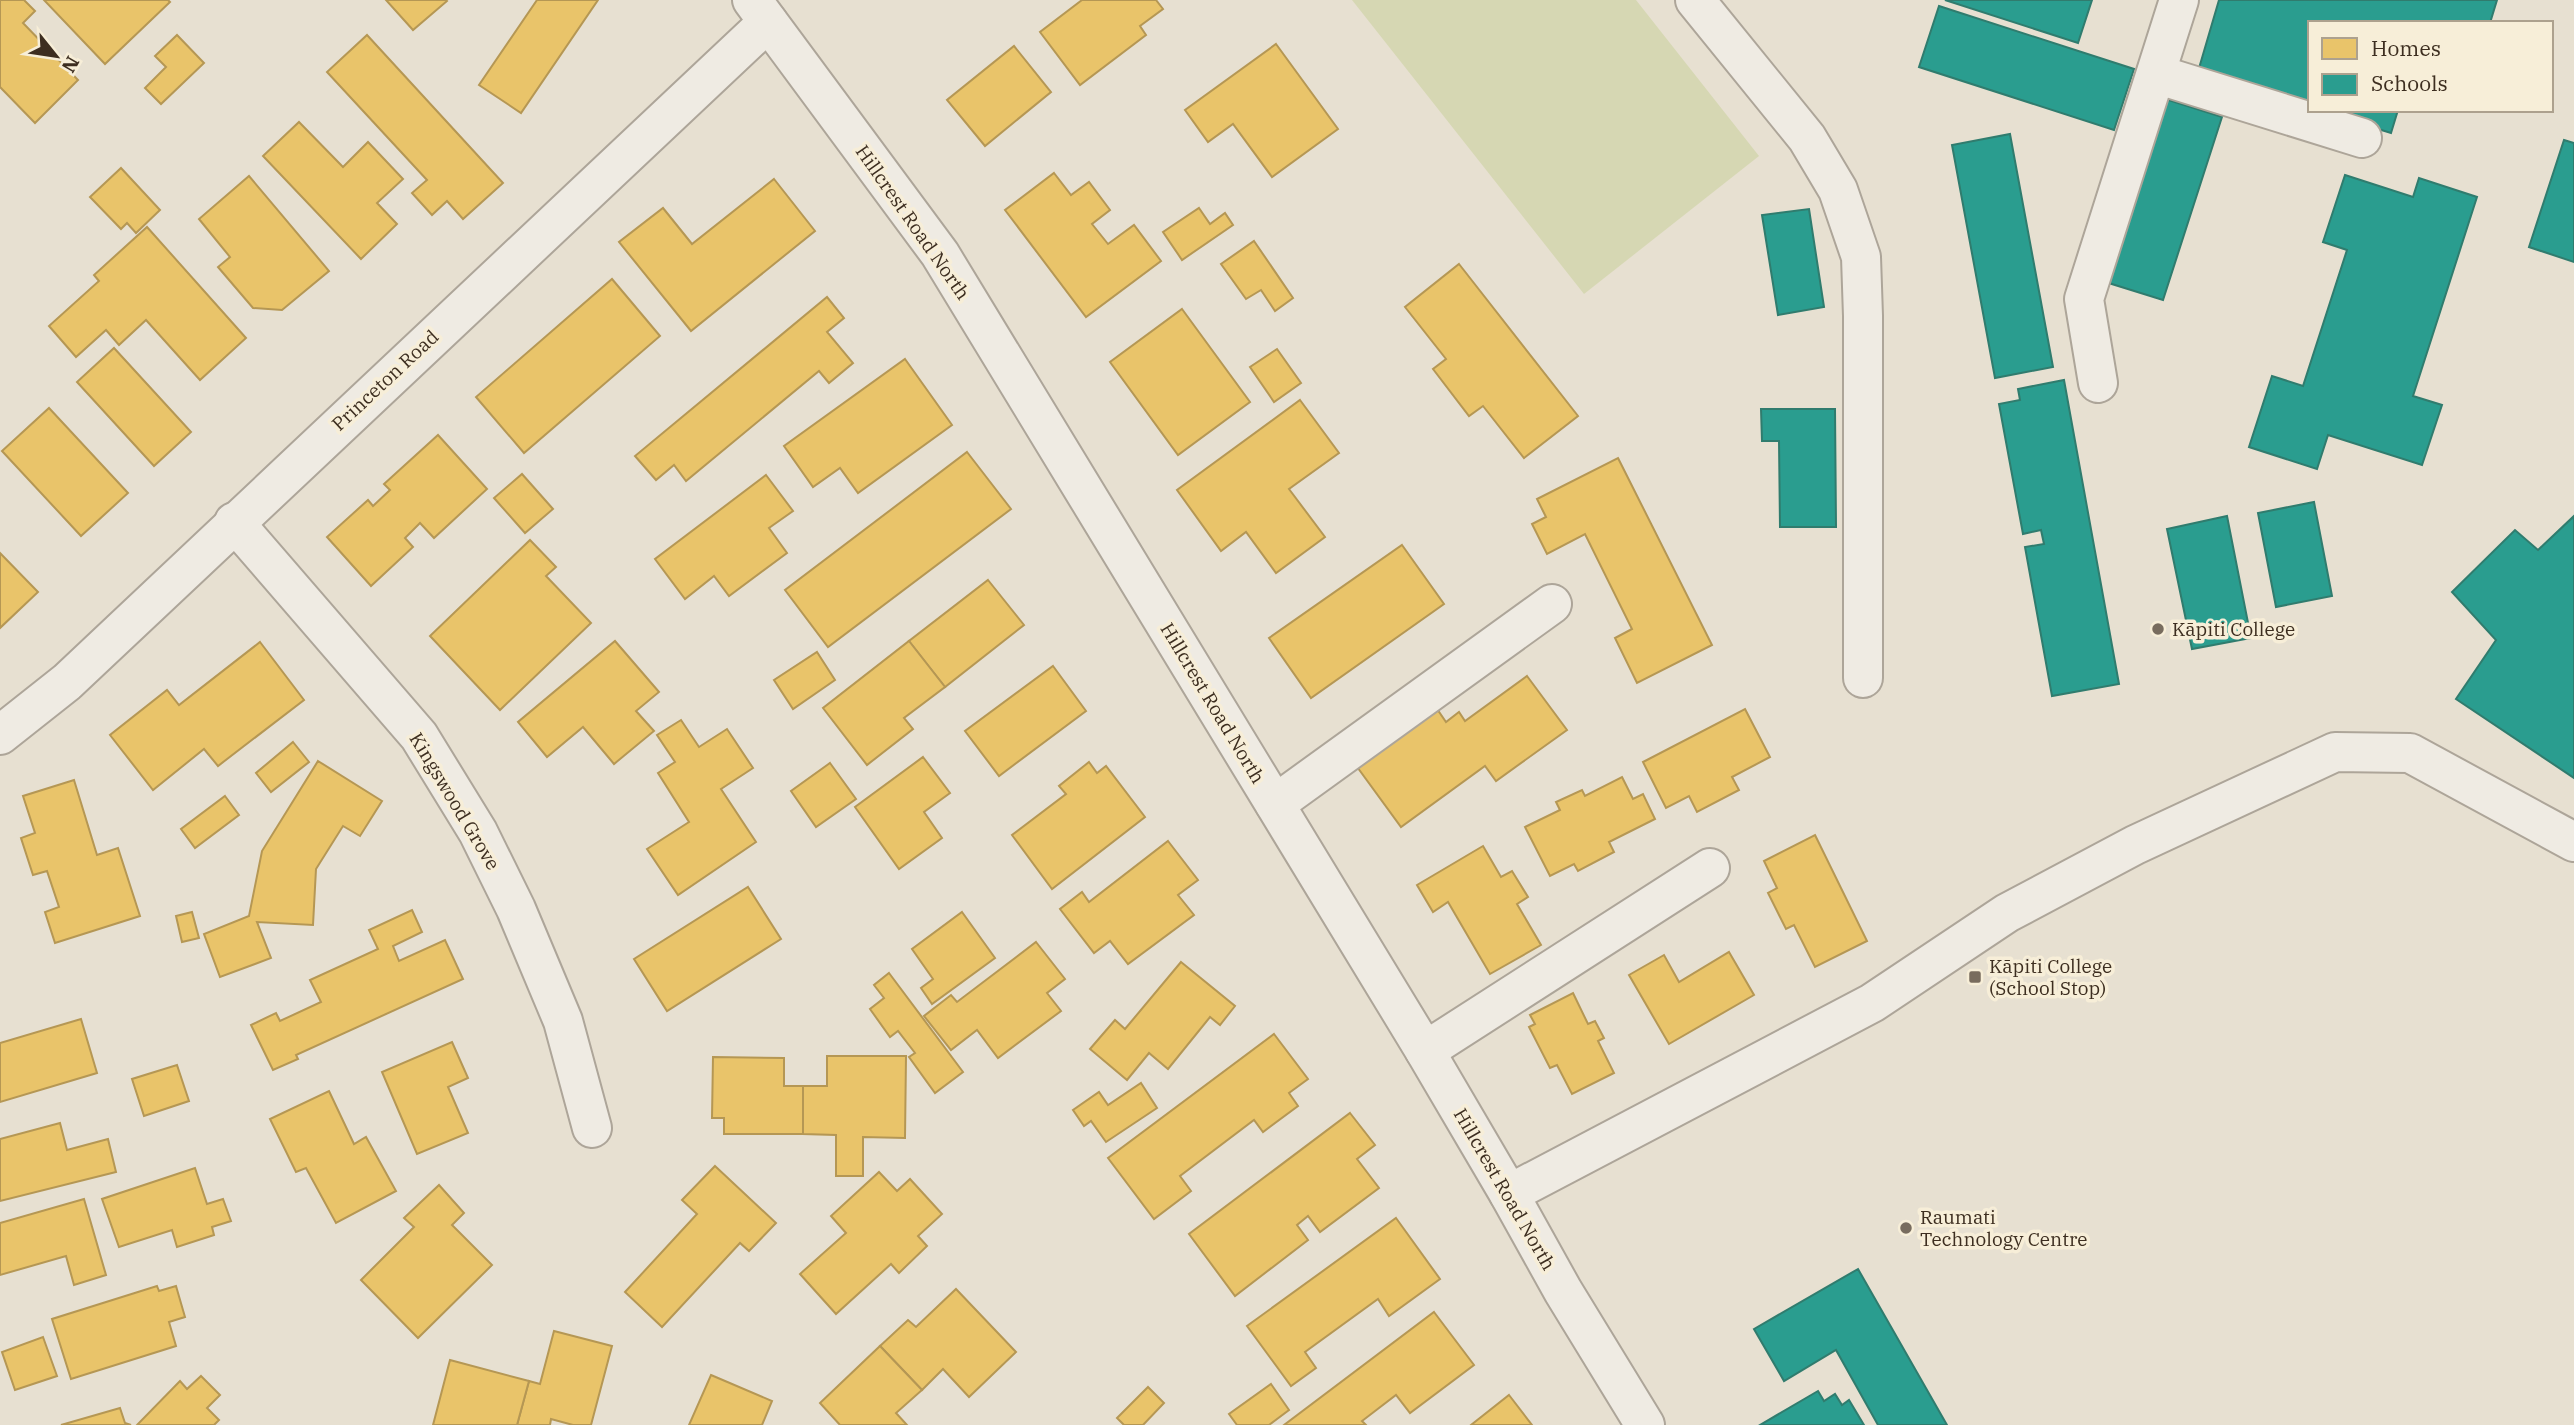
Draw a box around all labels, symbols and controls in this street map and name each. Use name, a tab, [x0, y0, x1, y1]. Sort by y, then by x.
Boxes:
north arrow	[21, 21, 91, 91]
legend	[2308, 21, 2553, 112]
text: Homes	[2371, 34, 2441, 62]
text: N	[57, 52, 85, 77]
text: Schools	[2371, 69, 2448, 97]
street label: Hillcrest Road North	[851, 140, 975, 304]
street label: Princeton Road	[327, 324, 443, 436]
place label: Kāpiti College	[2172, 617, 2295, 641]
street label: Hillcrest Road North	[1156, 618, 1271, 788]
marker: Kāpiti College	[2150, 621, 2166, 637]
street label: Kingswood Grove	[404, 728, 506, 874]
place label: Kāpiti College (School Stop)	[1989, 954, 2112, 1000]
marker: Kāpiti College (School Stop)	[1967, 969, 1983, 985]
street label: Hillcrest Road North	[1449, 1104, 1561, 1274]
place label: Raumati Technology Centre	[1920, 1205, 2088, 1251]
marker: Raumati Technology Centre	[1898, 1220, 1914, 1236]

